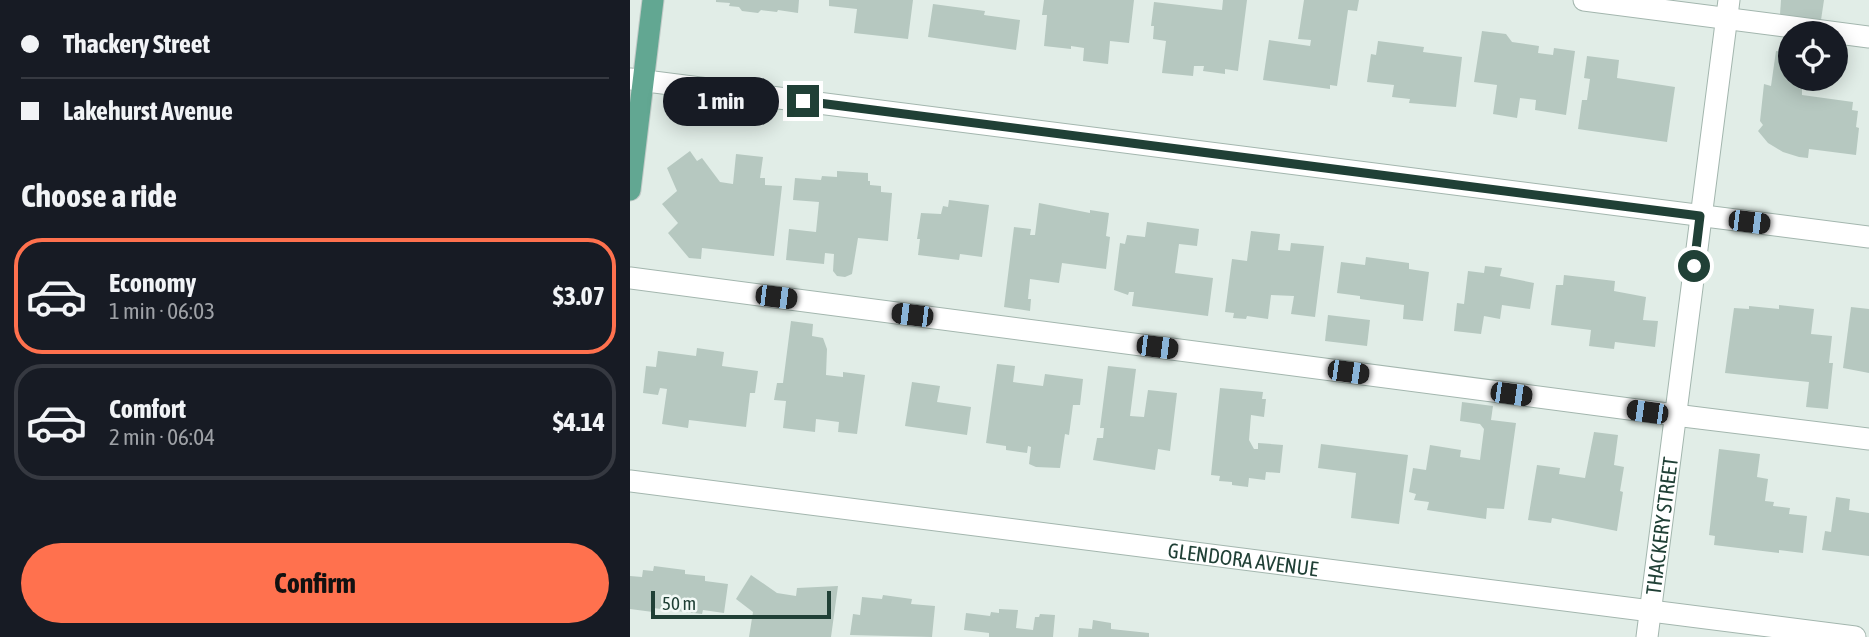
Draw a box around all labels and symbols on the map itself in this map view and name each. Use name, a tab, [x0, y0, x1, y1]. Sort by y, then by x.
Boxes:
callout: 1 min	[663, 76, 778, 126]
route end	[787, 85, 819, 117]
car	[1727, 209, 1772, 235]
route start	[1678, 250, 1710, 282]
car	[754, 284, 799, 310]
car	[890, 302, 935, 328]
car	[1135, 334, 1180, 360]
car	[1326, 359, 1371, 385]
car	[1489, 381, 1534, 407]
car	[1625, 399, 1670, 425]
street label: THACKERY STREET	[1641, 456, 1682, 596]
street label: GLENDORA AVENUE	[1167, 538, 1320, 581]
scale bar	[651, 588, 831, 620]

